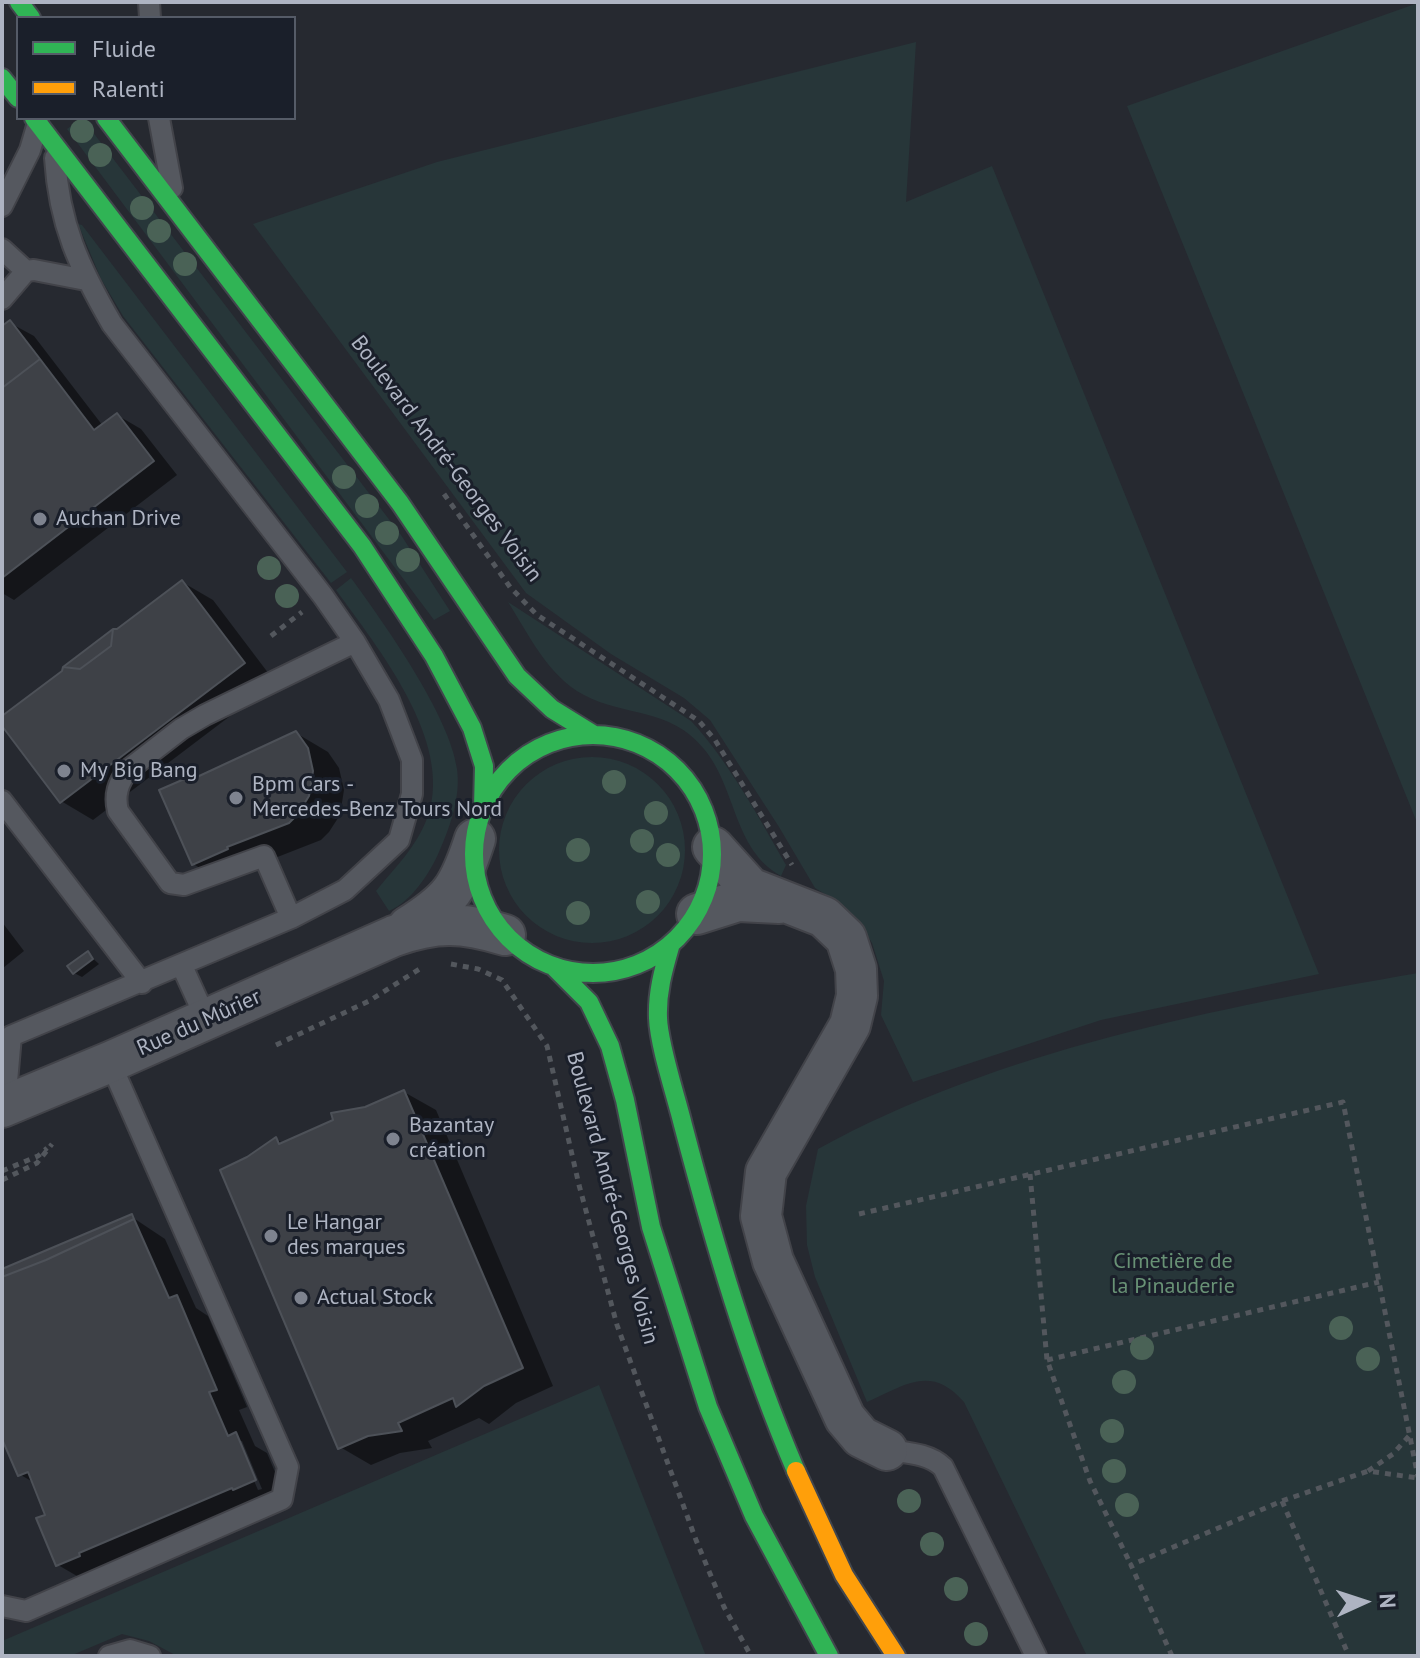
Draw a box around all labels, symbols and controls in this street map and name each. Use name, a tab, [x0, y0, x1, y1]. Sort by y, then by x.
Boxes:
legend	[16, 16, 296, 120]
text: Fluide	[92, 33, 156, 64]
text: Ralenti	[92, 73, 165, 104]
street label: Boulevard André-Georges Voisin	[345, 331, 547, 587]
place label: Auchan Drive	[56, 506, 181, 532]
marker: Auchan Drive	[31, 510, 49, 528]
place label: My Big Bang	[80, 758, 198, 784]
marker: My Big Bang	[55, 762, 73, 780]
place label: Bpm Cars - Mercedes-Benz Tours Nord	[252, 772, 502, 824]
marker: Bpm Cars - Mercedes-Benz Tours Nord	[227, 789, 245, 807]
street label: Rue du Mûrier	[133, 984, 265, 1062]
street label: Boulevard André-Georges Voisin	[560, 1049, 664, 1347]
place label: Bazantay création	[409, 1113, 494, 1164]
marker: Bazantay création	[384, 1130, 402, 1148]
place label: Le Hangar des marques	[287, 1210, 406, 1262]
marker: Le Hangar des marques	[262, 1227, 280, 1245]
park label: Cimetière de la Pinauderie	[1111, 1249, 1235, 1300]
place label: Actual Stock	[317, 1285, 433, 1311]
marker: Actual Stock	[292, 1289, 310, 1307]
north arrow	[1324, 1562, 1404, 1642]
text: N	[1374, 1593, 1402, 1609]

